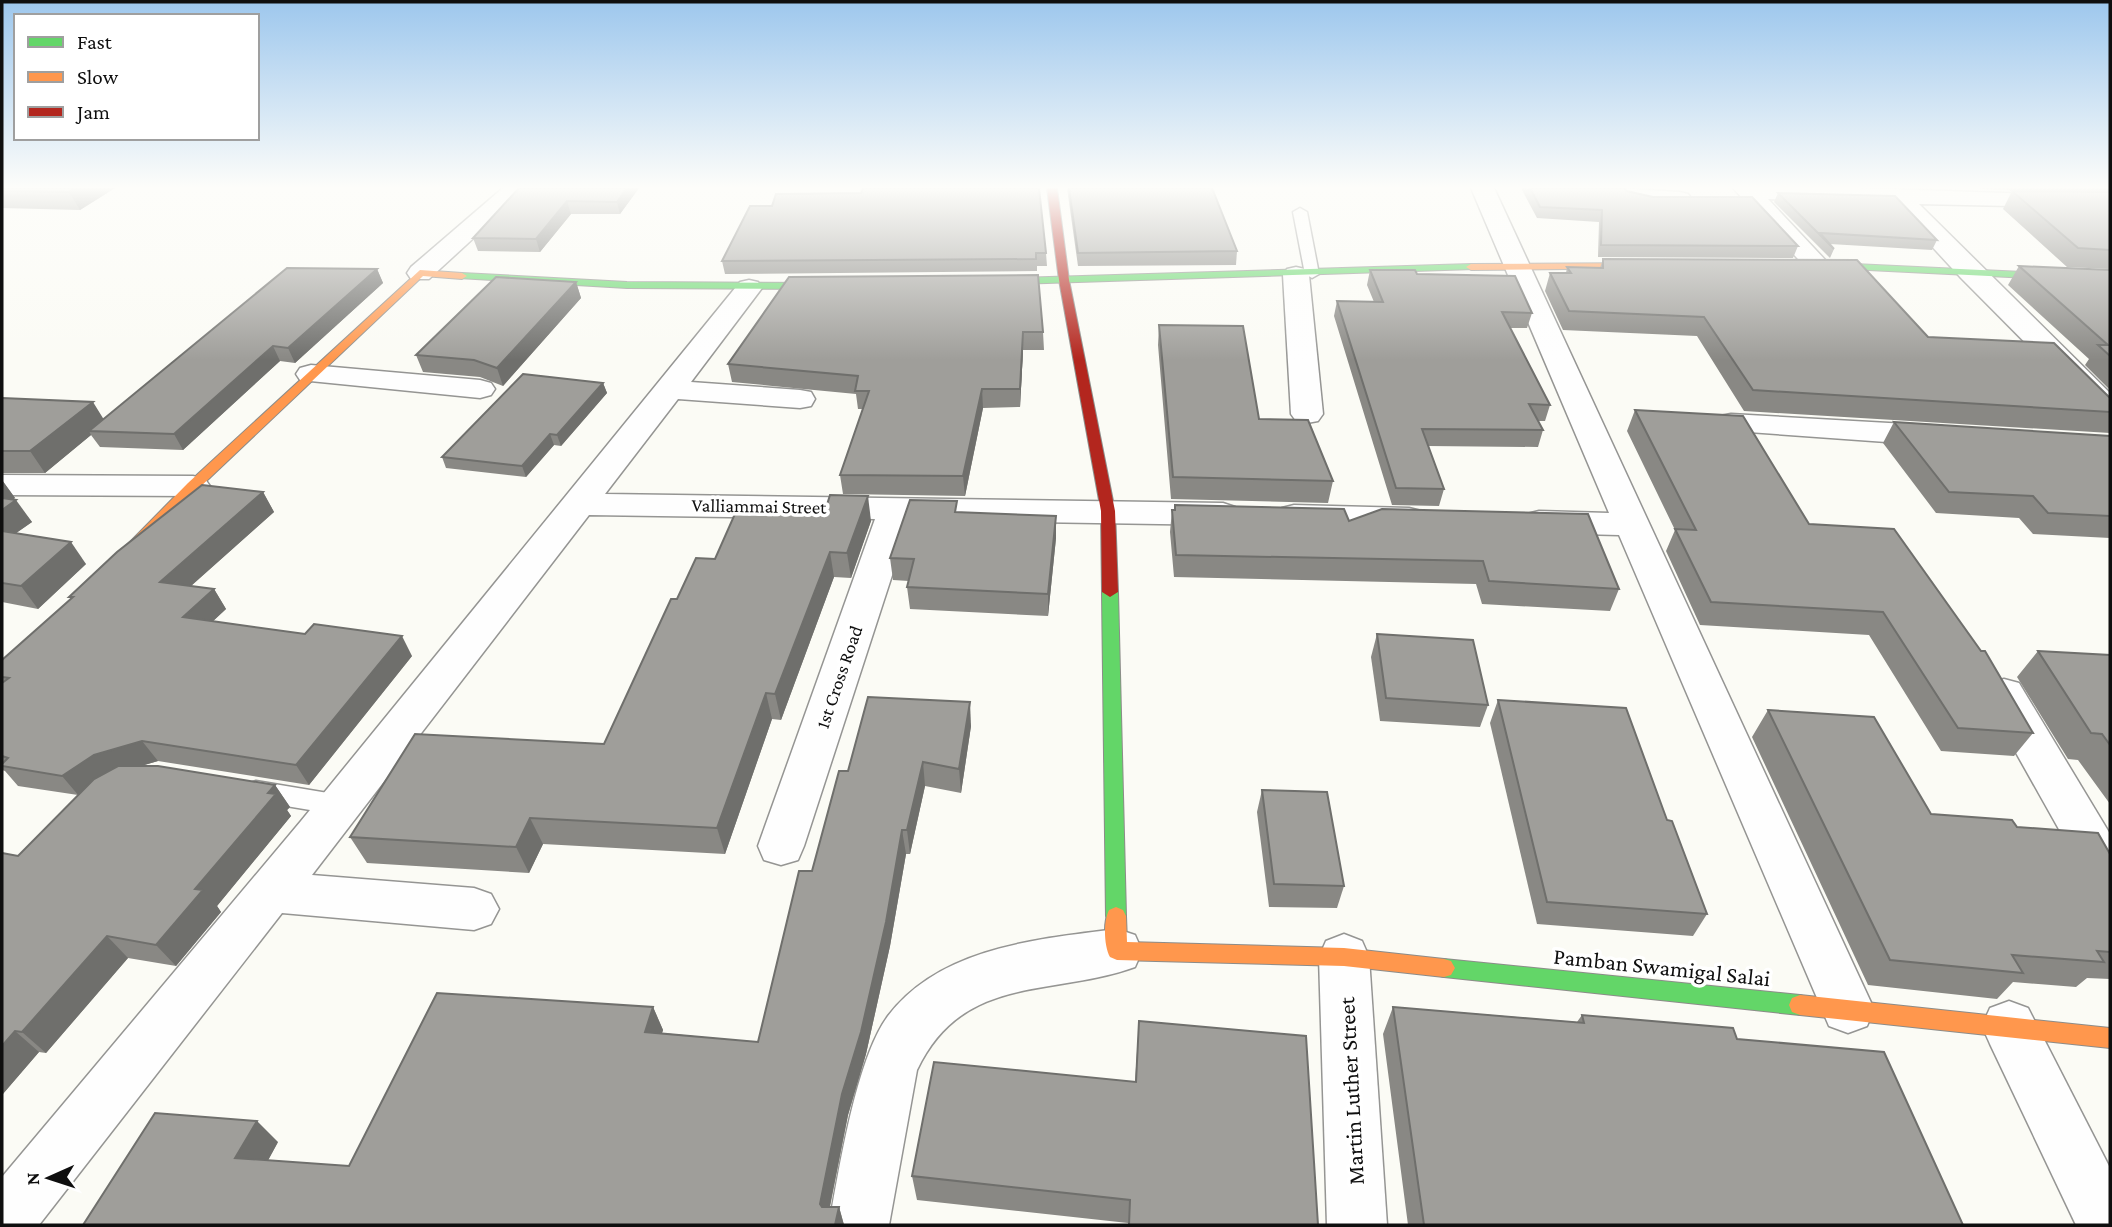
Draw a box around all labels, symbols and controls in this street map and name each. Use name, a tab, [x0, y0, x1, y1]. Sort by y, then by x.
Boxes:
legend	[14, 14, 259, 140]
text: Fast	[77, 30, 113, 54]
text: Slow	[77, 65, 119, 89]
text: Jam	[75, 100, 110, 124]
street label: Valliammai Street	[691, 494, 827, 518]
street label: 1st Cross Road	[812, 623, 866, 731]
street label: Pamban Swamigal Salai	[1552, 943, 1772, 991]
street label: Martin Luther Street	[1333, 996, 1369, 1186]
north arrow	[14, 1143, 84, 1213]
text: N	[22, 1172, 43, 1186]

